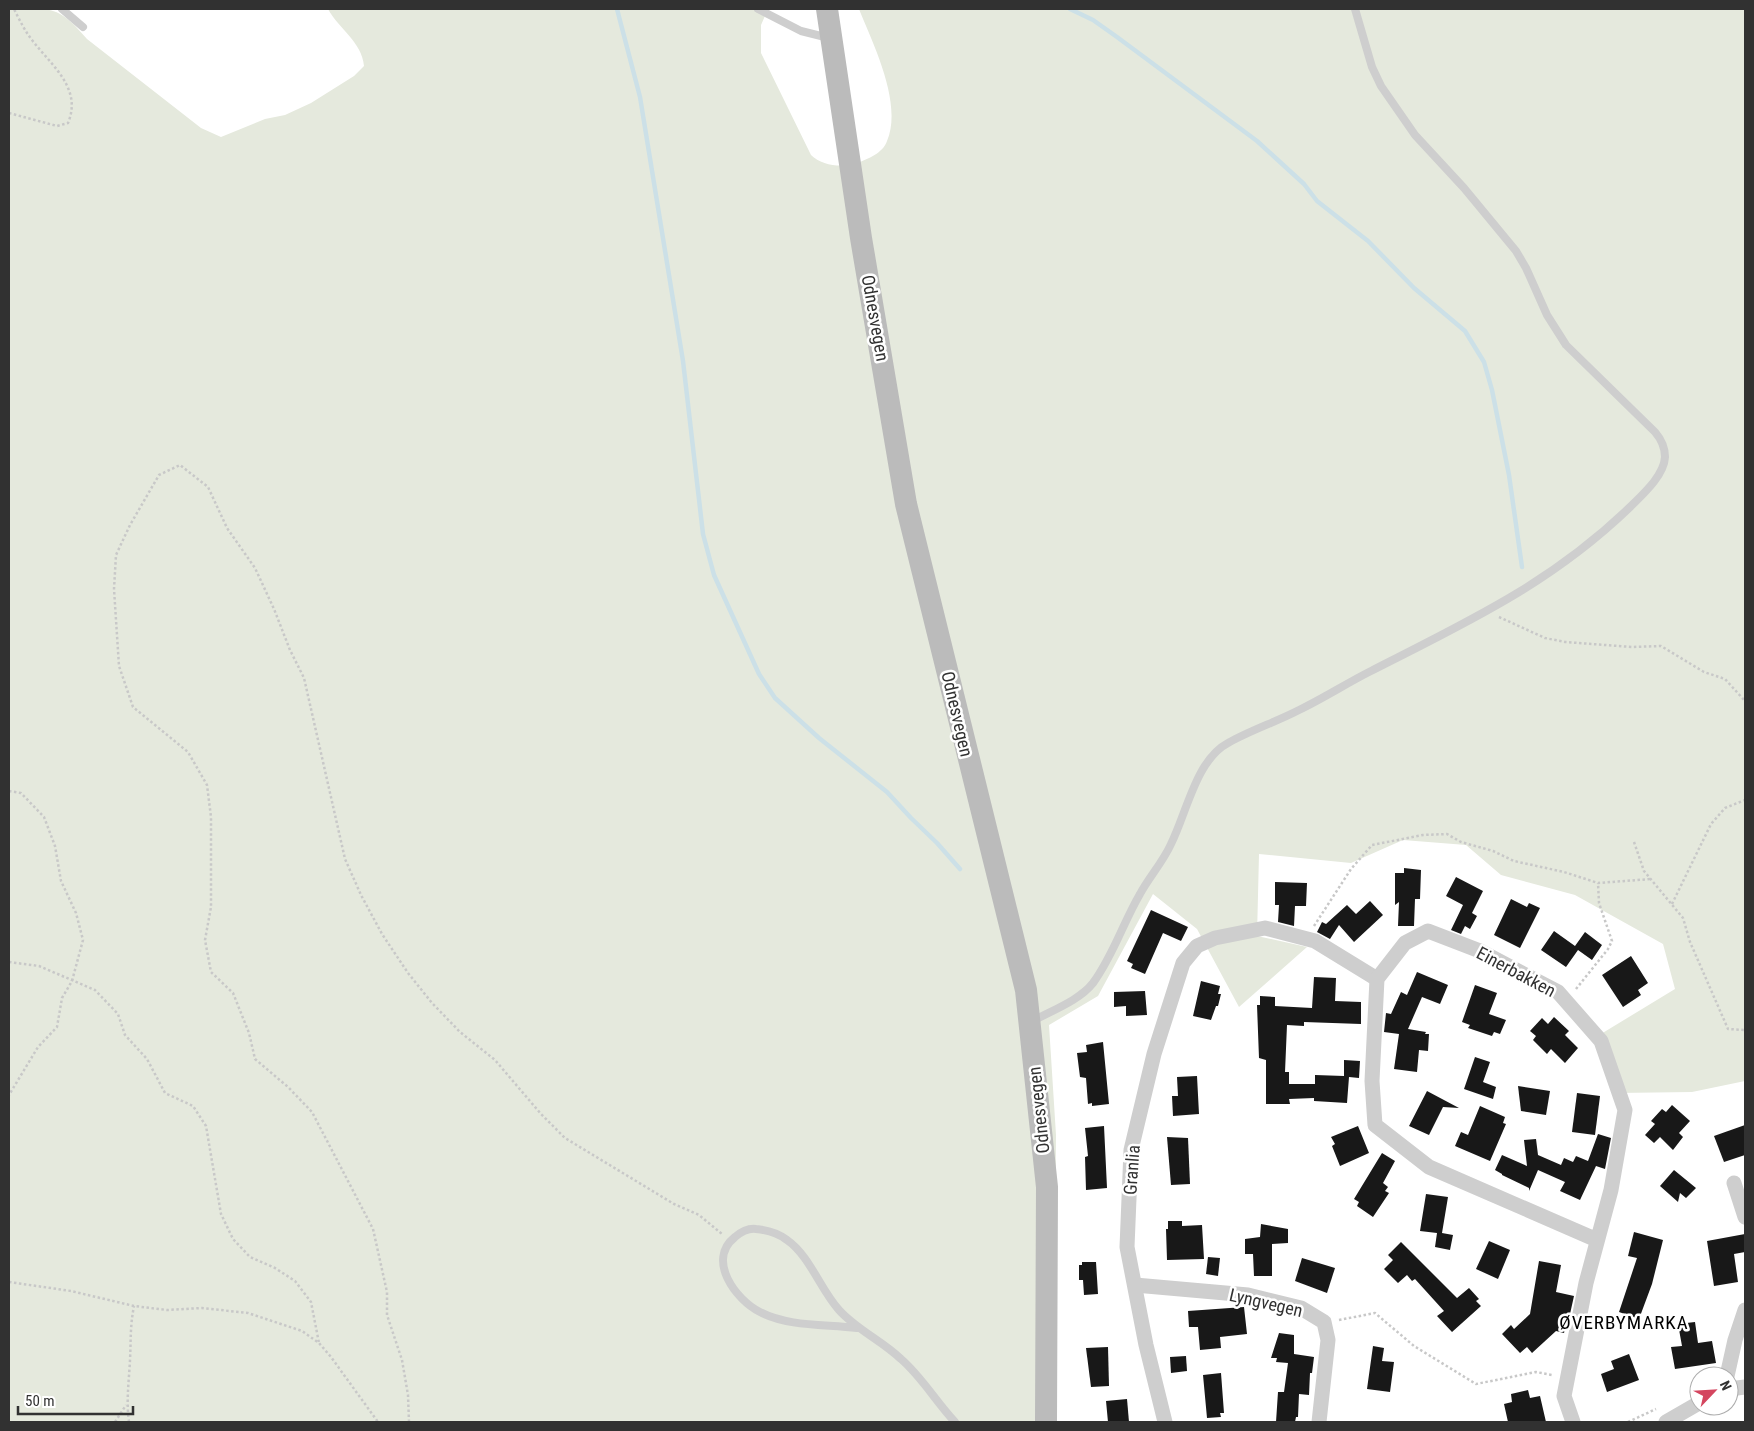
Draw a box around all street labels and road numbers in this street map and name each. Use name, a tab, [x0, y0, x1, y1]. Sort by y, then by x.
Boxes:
street label: Odnesvegen	[858, 273, 893, 363]
street label: Odnesvegen	[937, 669, 978, 759]
street label: Einerbakken	[1473, 942, 1559, 1001]
street label: Odnesvegen	[1024, 1066, 1054, 1154]
street label: Granlia	[1119, 1144, 1144, 1196]
street label: Lyngvegen	[1227, 1284, 1305, 1321]

